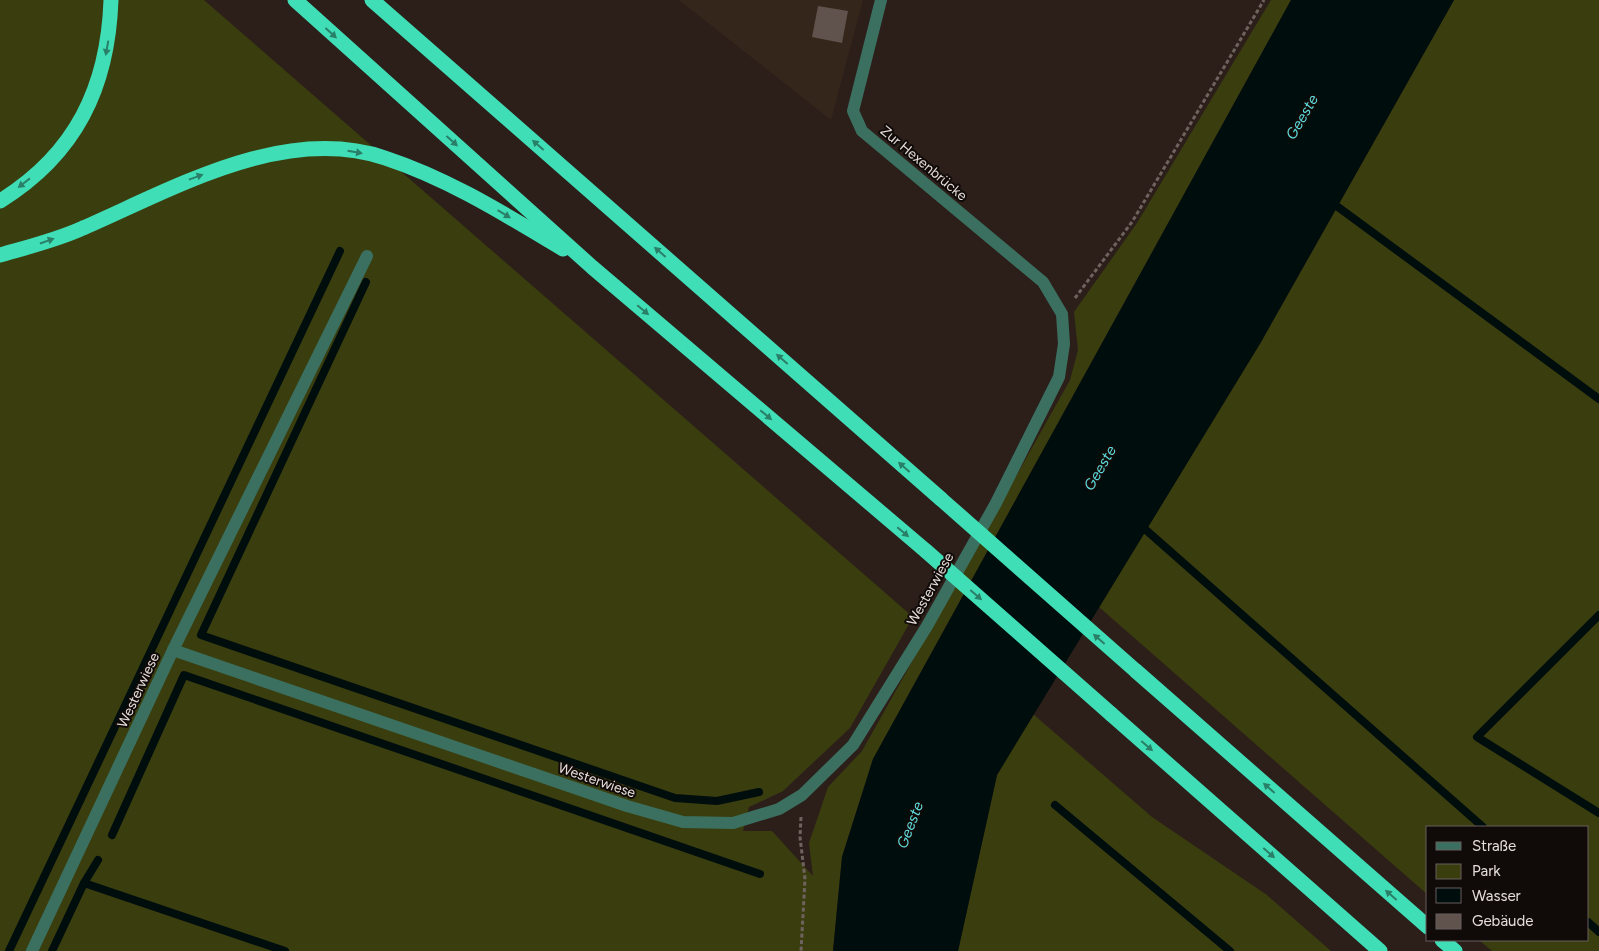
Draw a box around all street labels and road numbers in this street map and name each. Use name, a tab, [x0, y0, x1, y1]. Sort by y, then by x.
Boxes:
street label: Zur Hexenbrücke	[877, 122, 971, 205]
street label: Westerwiese	[903, 550, 958, 629]
street label: Westerwiese	[114, 650, 163, 730]
street label: Westerwiese	[556, 759, 638, 802]

